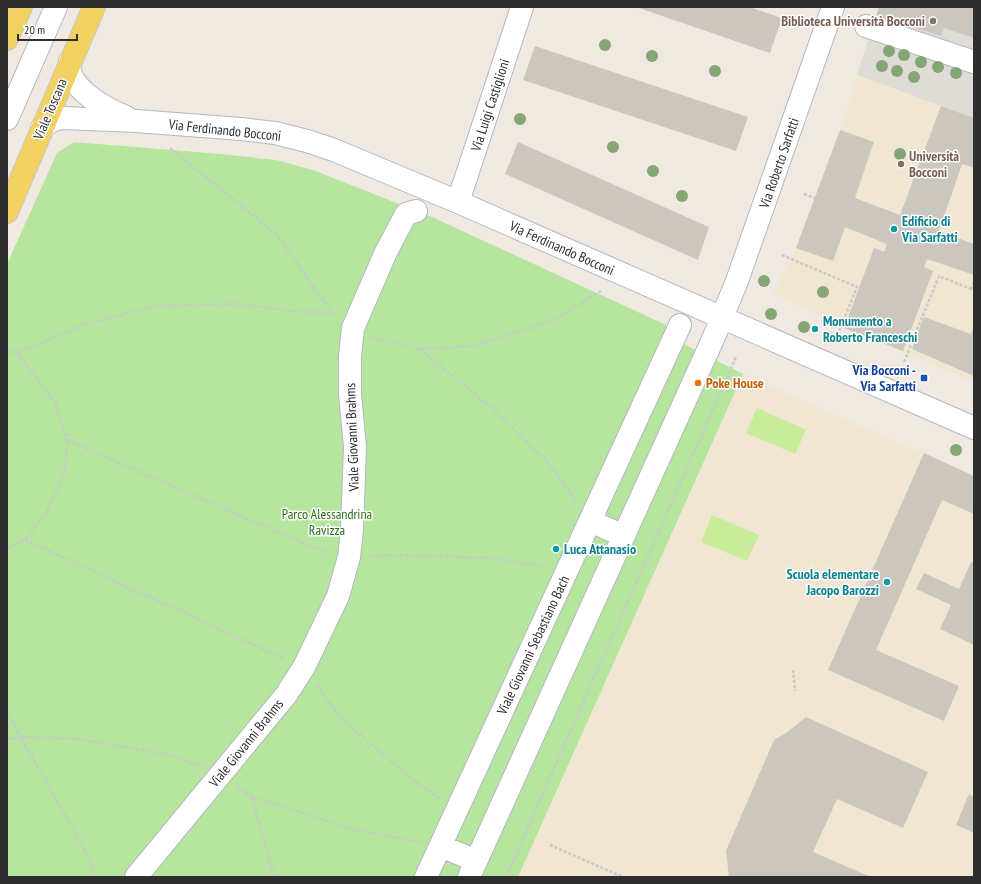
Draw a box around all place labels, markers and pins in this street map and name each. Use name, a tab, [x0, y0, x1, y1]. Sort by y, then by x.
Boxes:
place label: Biblioteca Università Bocconi	[781, 12, 925, 30]
marker: Biblioteca Università Bocconi	[928, 16, 938, 26]
place label: Università Bocconi	[909, 147, 959, 181]
marker: Università Bocconi	[896, 159, 906, 169]
place label: Edificio di Via Sarfatti	[901, 212, 958, 246]
marker: Edificio di Via Sarfatti	[889, 224, 899, 234]
place label: Monumento a Roberto Franceschi	[823, 312, 918, 346]
marker: Monumento a Roberto Franceschi	[810, 324, 820, 334]
place label: Via Bocconi - Via Sarfatti	[851, 361, 916, 395]
marker: Via Bocconi - Via Sarfatti	[919, 373, 929, 383]
place label: Poke House	[706, 374, 764, 392]
marker: Poke House	[693, 378, 703, 388]
place label: Luca Attanasio	[564, 540, 636, 558]
marker: Luca Attanasio	[551, 544, 561, 554]
place label: Scuola elementare Jacopo Barozzi	[787, 565, 879, 599]
marker: Scuola elementare Jacopo Barozzi	[882, 577, 892, 587]

